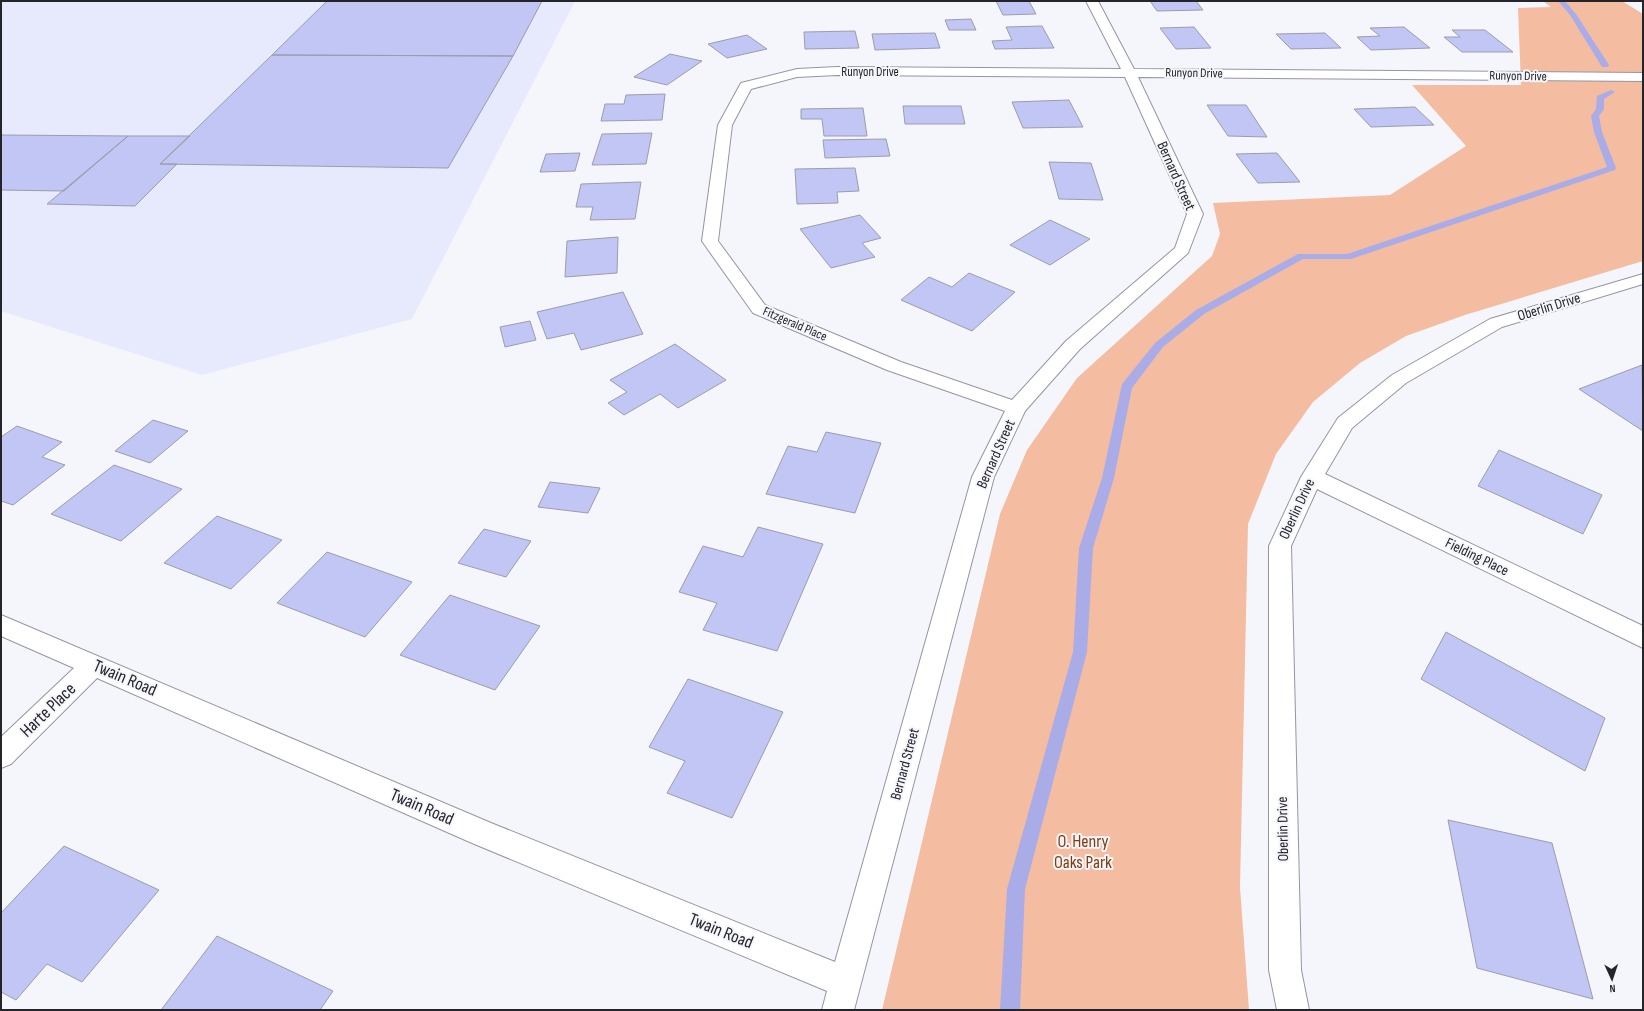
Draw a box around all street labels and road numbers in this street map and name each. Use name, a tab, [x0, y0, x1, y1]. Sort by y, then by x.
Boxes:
street label: Runyon Drive	[841, 64, 899, 80]
street label: Runyon Drive	[1165, 64, 1223, 82]
street label: Runyon Drive	[1489, 67, 1547, 85]
street label: Bernard Street	[1152, 139, 1200, 214]
street label: Oberlin Drive	[1515, 288, 1583, 326]
street label: Fitzgerald Place	[760, 303, 830, 345]
street label: Bernard Street	[972, 416, 1020, 491]
street label: Oberlin Drive	[1275, 476, 1319, 542]
street label: Fielding Place	[1442, 534, 1512, 580]
street label: Twain Road	[90, 655, 160, 701]
street label: Harte Place	[16, 678, 80, 742]
street label: Bernard Street	[886, 726, 924, 802]
street label: Twain Road	[387, 784, 457, 830]
street label: Oberlin Drive	[1273, 796, 1293, 862]
street label: Twain Road	[686, 909, 756, 953]

